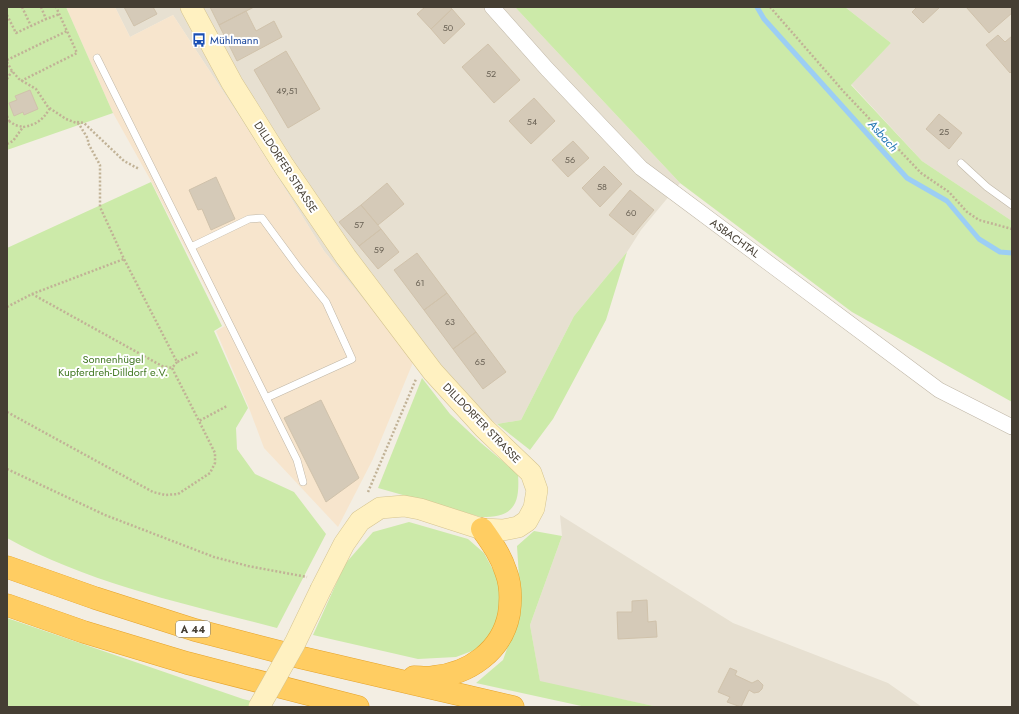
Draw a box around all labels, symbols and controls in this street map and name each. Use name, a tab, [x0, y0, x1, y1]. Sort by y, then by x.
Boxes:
house number: 50	[443, 21, 454, 34]
bus stop icon: Mühlmann	[191, 32, 207, 48]
place label: Mühlmann	[210, 32, 258, 48]
house number: 52	[486, 67, 496, 80]
house number: 49,51	[276, 84, 298, 97]
house number: 54	[527, 115, 537, 128]
water label: Asbach	[863, 115, 902, 156]
street label: DILLDORFER STRASSE	[250, 118, 322, 216]
house number: 25	[939, 125, 949, 138]
house number: 56	[565, 153, 575, 166]
house number: 58	[597, 180, 607, 193]
house number: 60	[626, 206, 637, 219]
street label: ASBACHTAL	[707, 215, 763, 261]
house number: 57	[354, 218, 364, 231]
house number: 59	[374, 243, 384, 256]
house number: 61	[415, 276, 425, 289]
house number: 63	[445, 315, 455, 328]
park label: Sonnenhügel Kupferdreh-Dilldorf e.V.	[58, 351, 168, 380]
house number: 65	[475, 355, 485, 368]
street label: DILLDORFER STRASSE	[439, 379, 525, 467]
road number: A 44	[176, 621, 210, 637]

